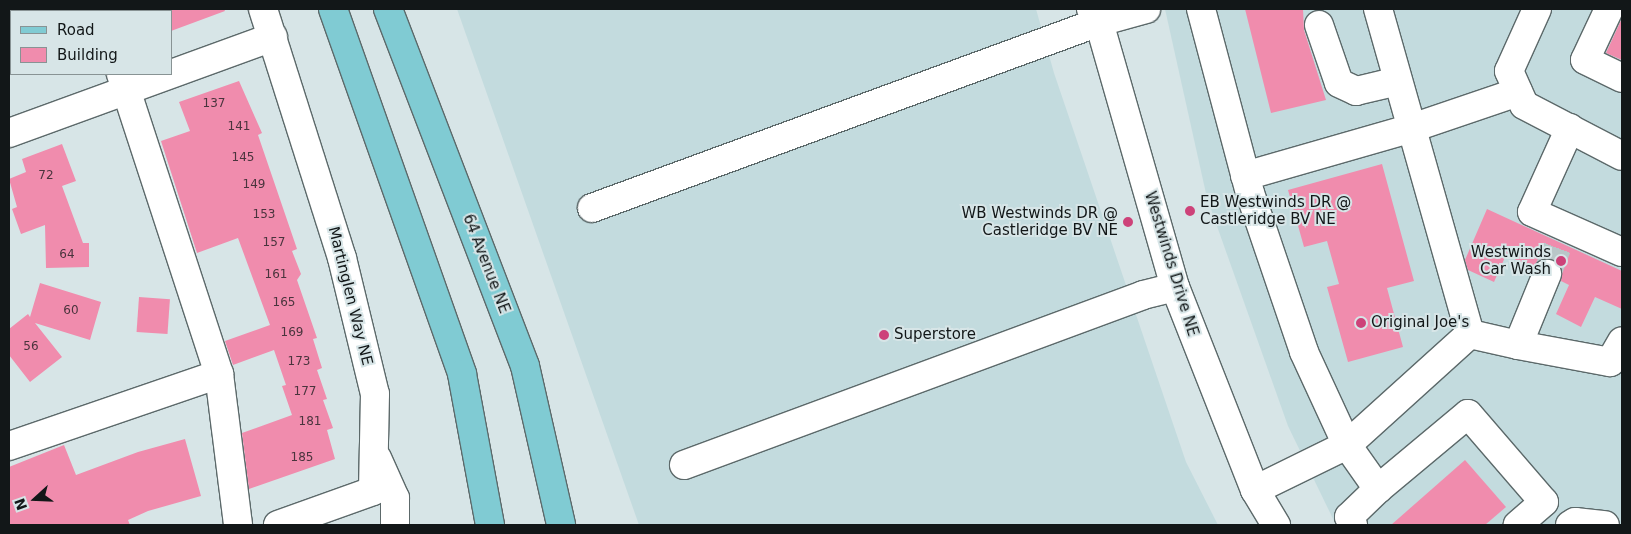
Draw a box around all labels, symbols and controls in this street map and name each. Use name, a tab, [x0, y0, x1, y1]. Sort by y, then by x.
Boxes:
legend	[10, 10, 172, 75]
text: Road	[57, 21, 95, 39]
text: Building	[57, 46, 118, 64]
house number: 137	[203, 97, 225, 111]
house number: 141	[228, 120, 250, 134]
house number: 145	[232, 151, 254, 165]
house number: 72	[38, 169, 54, 183]
house number: 149	[243, 178, 265, 192]
street label: Westwinds Drive NE	[1140, 189, 1202, 339]
place label: EB Westwinds DR @ Castleridge BV NE	[1200, 193, 1351, 228]
place label: WB Westwinds DR @ Castleridge BV NE	[961, 204, 1118, 239]
marker: EB Westwinds DR @ Castleridge BV NE	[1184, 205, 1196, 217]
house number: 153	[253, 208, 275, 222]
street label: 64 Avenue NE	[459, 212, 513, 316]
marker: WB Westwinds DR @ Castleridge BV NE	[1122, 216, 1134, 228]
street label: Martinglen Way NE	[324, 225, 376, 367]
house number: 157	[263, 236, 285, 250]
place label: Westwinds Car Wash	[1471, 243, 1551, 278]
house number: 64	[59, 248, 75, 262]
marker: Westwinds Car Wash	[1555, 255, 1567, 267]
house number: 161	[265, 268, 287, 282]
house number: 165	[273, 296, 295, 310]
house number: 60	[63, 304, 79, 318]
place label: Original Joe's	[1371, 314, 1469, 332]
marker: Original Joe's	[1355, 317, 1367, 329]
house number: 169	[281, 326, 303, 340]
place label: Superstore	[894, 326, 976, 344]
marker: Superstore	[878, 329, 890, 341]
house number: 56	[23, 340, 39, 354]
house number: 173	[288, 355, 310, 369]
house number: 177	[294, 385, 316, 399]
house number: 181	[299, 415, 321, 429]
house number: 185	[291, 451, 313, 465]
north arrow	[10, 474, 60, 524]
text: N	[11, 496, 30, 512]

